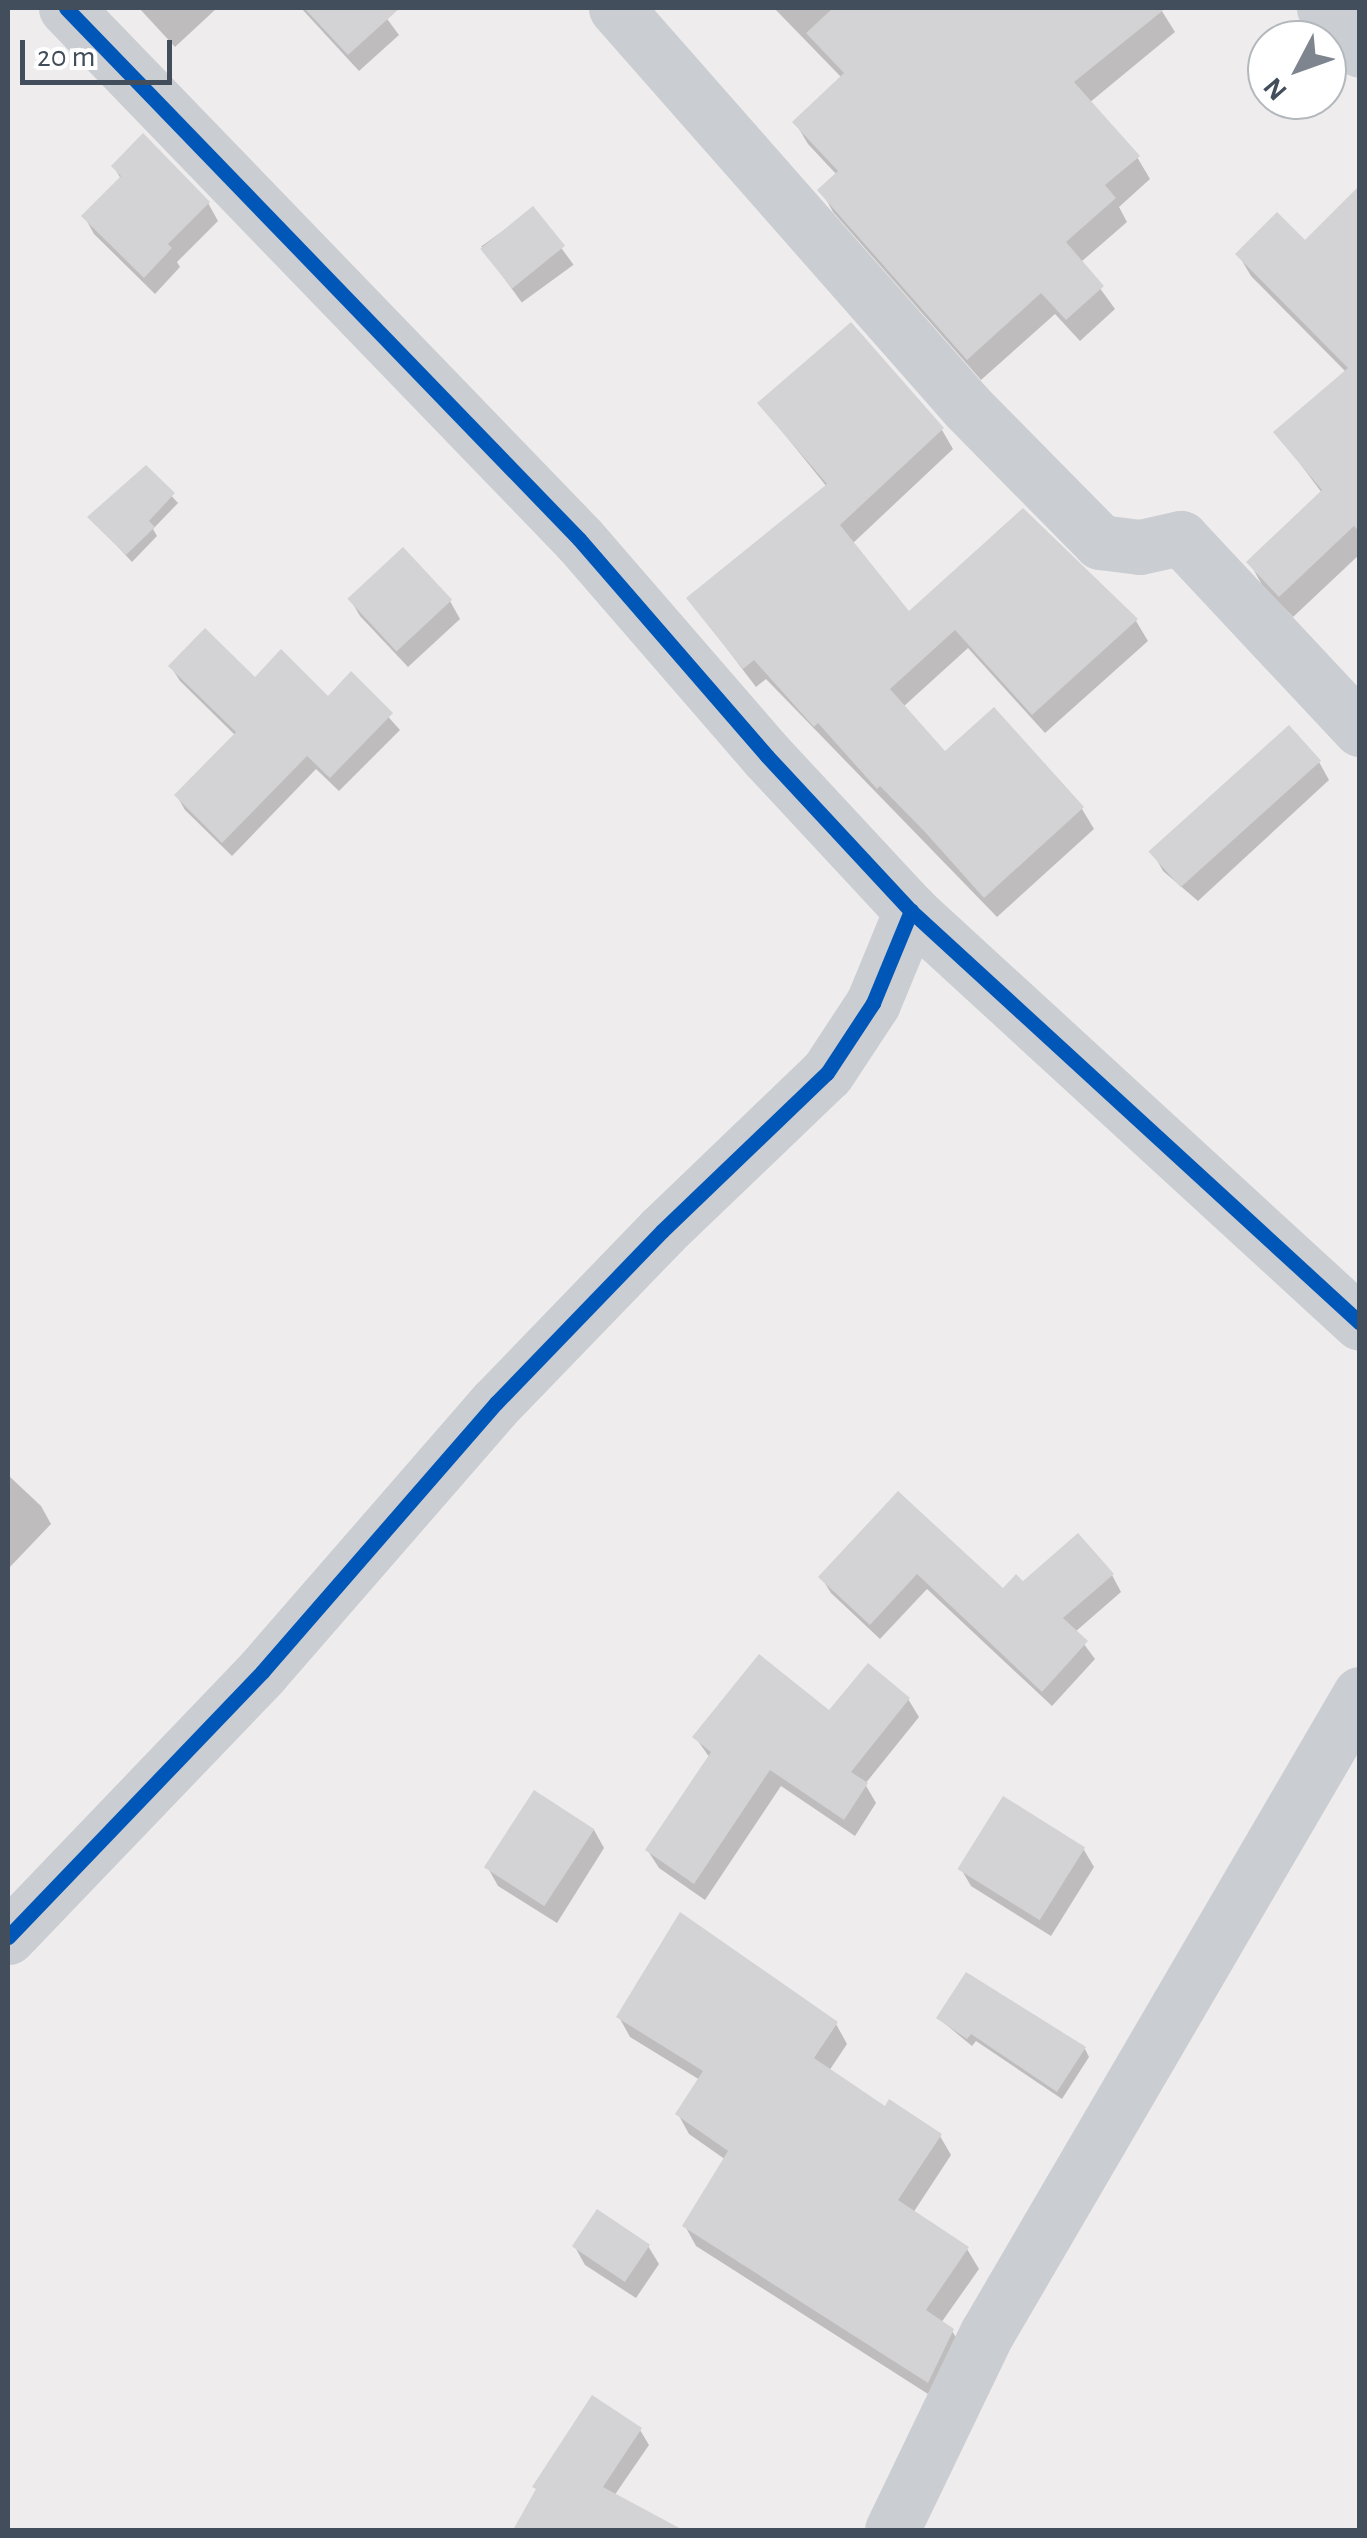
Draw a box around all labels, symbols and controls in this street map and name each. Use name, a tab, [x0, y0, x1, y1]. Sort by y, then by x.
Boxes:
scale bar	[25, 20, 178, 82]
north arrow	[1247, 20, 1347, 120]
text: 20 m	[37, 42, 95, 72]
text: N	[1259, 72, 1293, 105]

